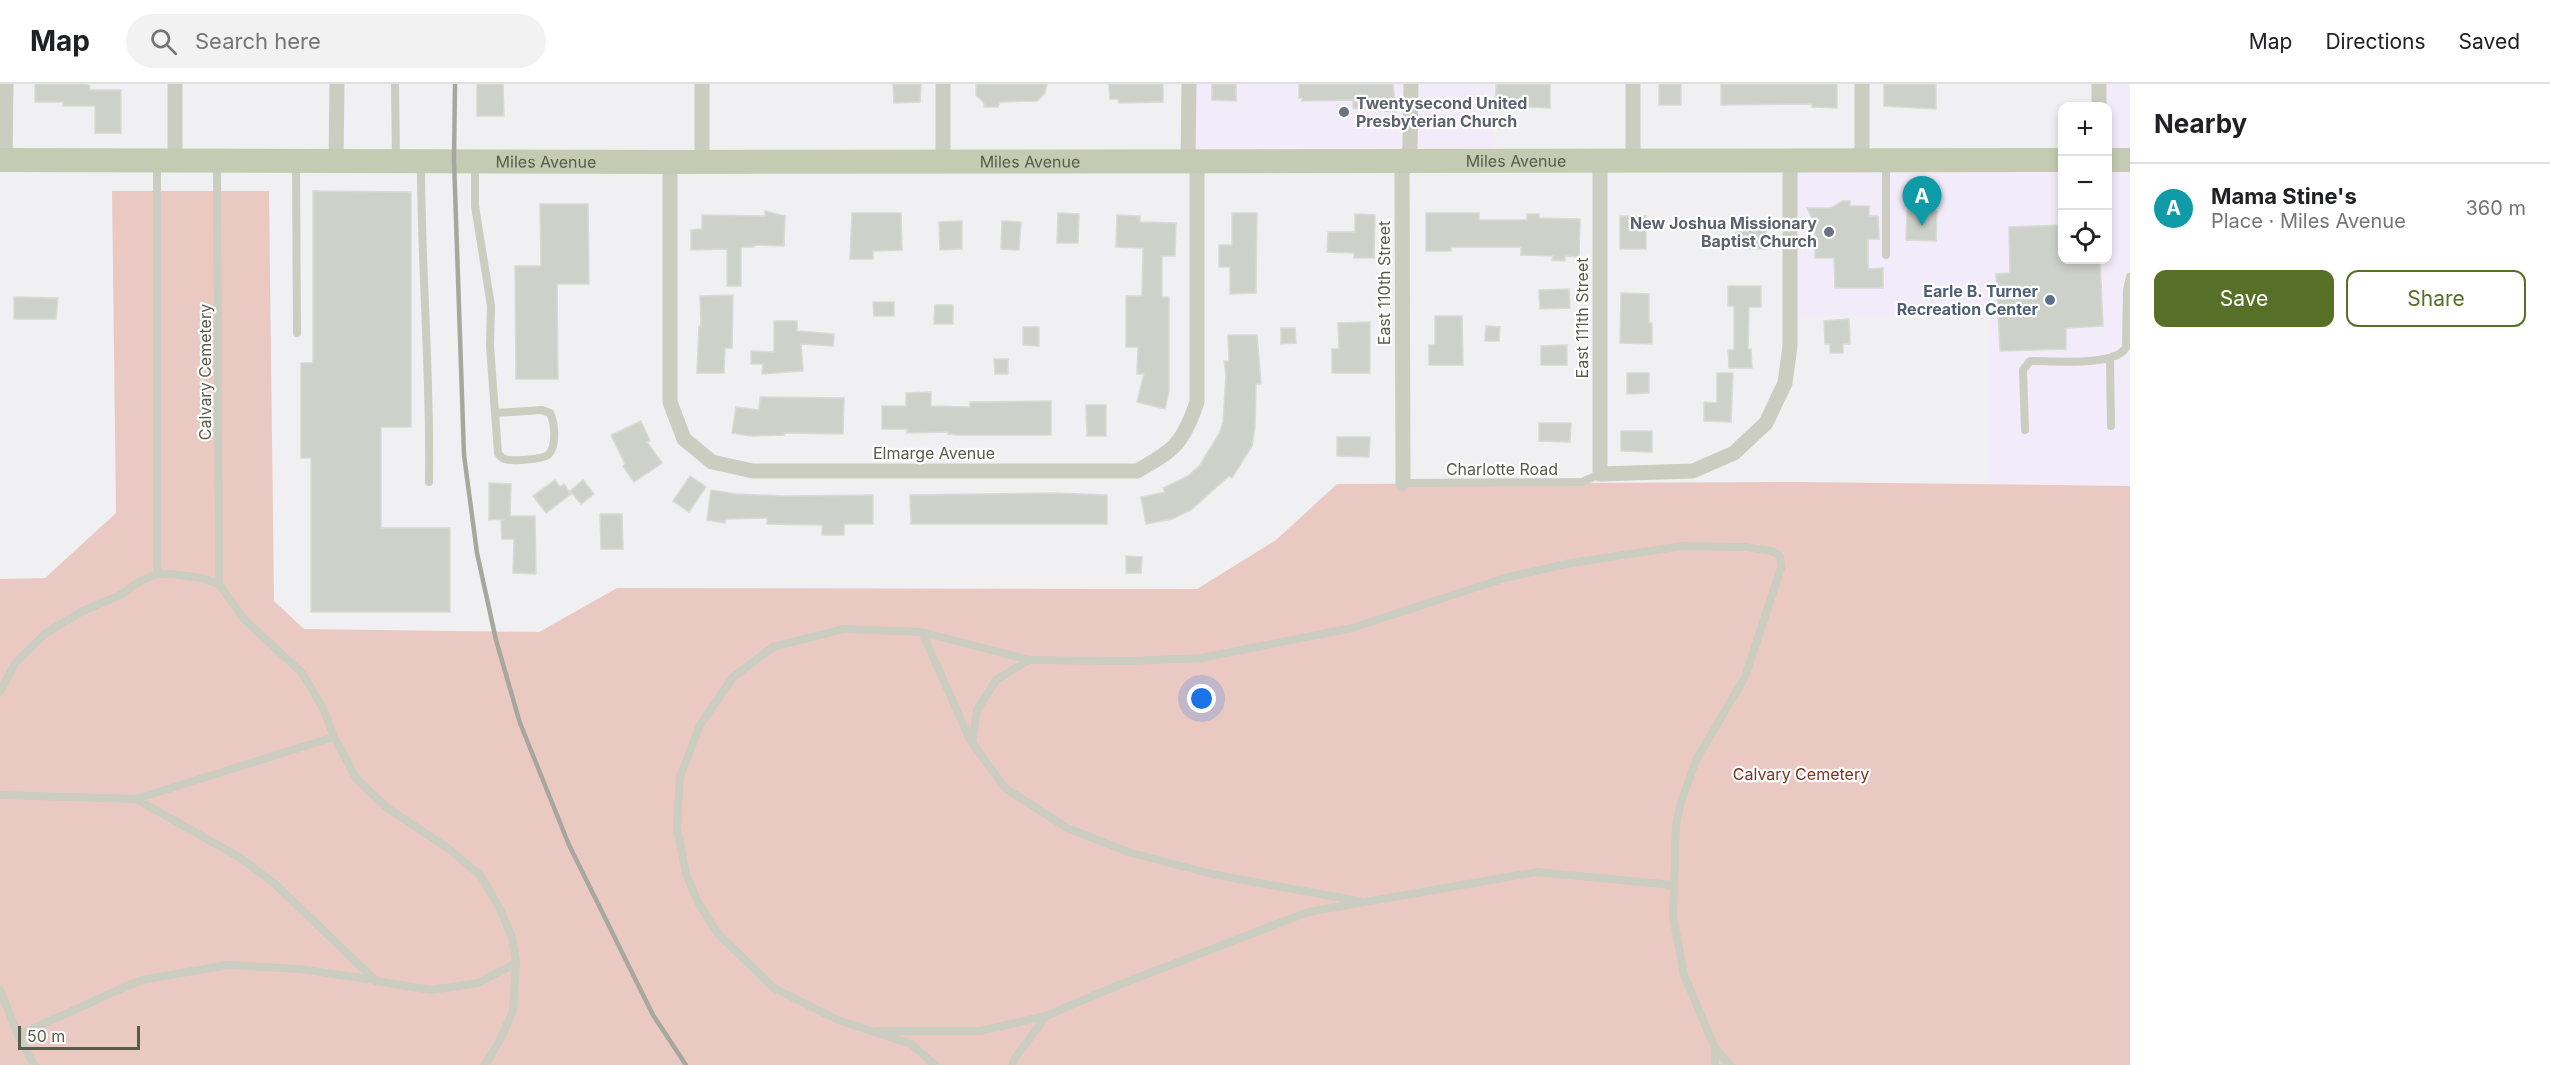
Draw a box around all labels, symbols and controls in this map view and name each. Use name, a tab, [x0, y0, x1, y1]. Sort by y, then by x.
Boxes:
search box	[126, 14, 546, 68]
text: Map	[30, 24, 90, 58]
icon: search	[147, 25, 180, 58]
text: Search here	[195, 28, 321, 54]
text: Map	[2249, 29, 2292, 54]
text: Directions	[2325, 29, 2426, 54]
text: Saved	[2459, 29, 2520, 54]
place label: Twentysecond United Presbyterian Church	[1356, 93, 1527, 131]
map controls	[2058, 102, 2112, 264]
button: +	[2058, 102, 2112, 156]
marker: Twentysecond United Presbyterian Church	[1337, 105, 1351, 119]
text: Nearby	[2154, 108, 2247, 139]
street label: Miles Avenue	[496, 151, 596, 172]
street label: Miles Avenue	[980, 151, 1080, 172]
street label: Miles Avenue	[1466, 151, 1566, 171]
button: −	[2058, 156, 2112, 210]
pin: A	[1902, 176, 1942, 226]
text: Mama Stine's	[2211, 183, 2357, 209]
text: A	[2166, 196, 2181, 220]
text: 360 m	[2465, 196, 2526, 220]
text: Place · Miles Avenue	[2211, 209, 2406, 233]
button: locate	[2058, 210, 2112, 264]
place label: New Joshua Missionary Baptist Church	[1630, 213, 1817, 251]
street label: East 110th Street	[1374, 221, 1394, 345]
marker: New Joshua Missionary Baptist Church	[1822, 225, 1836, 239]
street label: East 111th Street	[1572, 258, 1592, 378]
button: Save	[2154, 270, 2334, 327]
button: Share	[2346, 270, 2526, 327]
place label: Earle B. Turner Recreation Center	[1897, 281, 2038, 319]
marker: Earle B. Turner Recreation Center	[2043, 293, 2057, 307]
street label: Calvary Cemetery	[195, 304, 215, 440]
street label: Elmarge Avenue	[873, 443, 995, 463]
street label: Charlotte Road	[1446, 459, 1558, 479]
your location	[1187, 684, 1216, 713]
park label: Calvary Cemetery	[1733, 764, 1869, 784]
scale bar	[18, 1023, 140, 1050]
text: 50 m	[27, 1026, 65, 1046]

